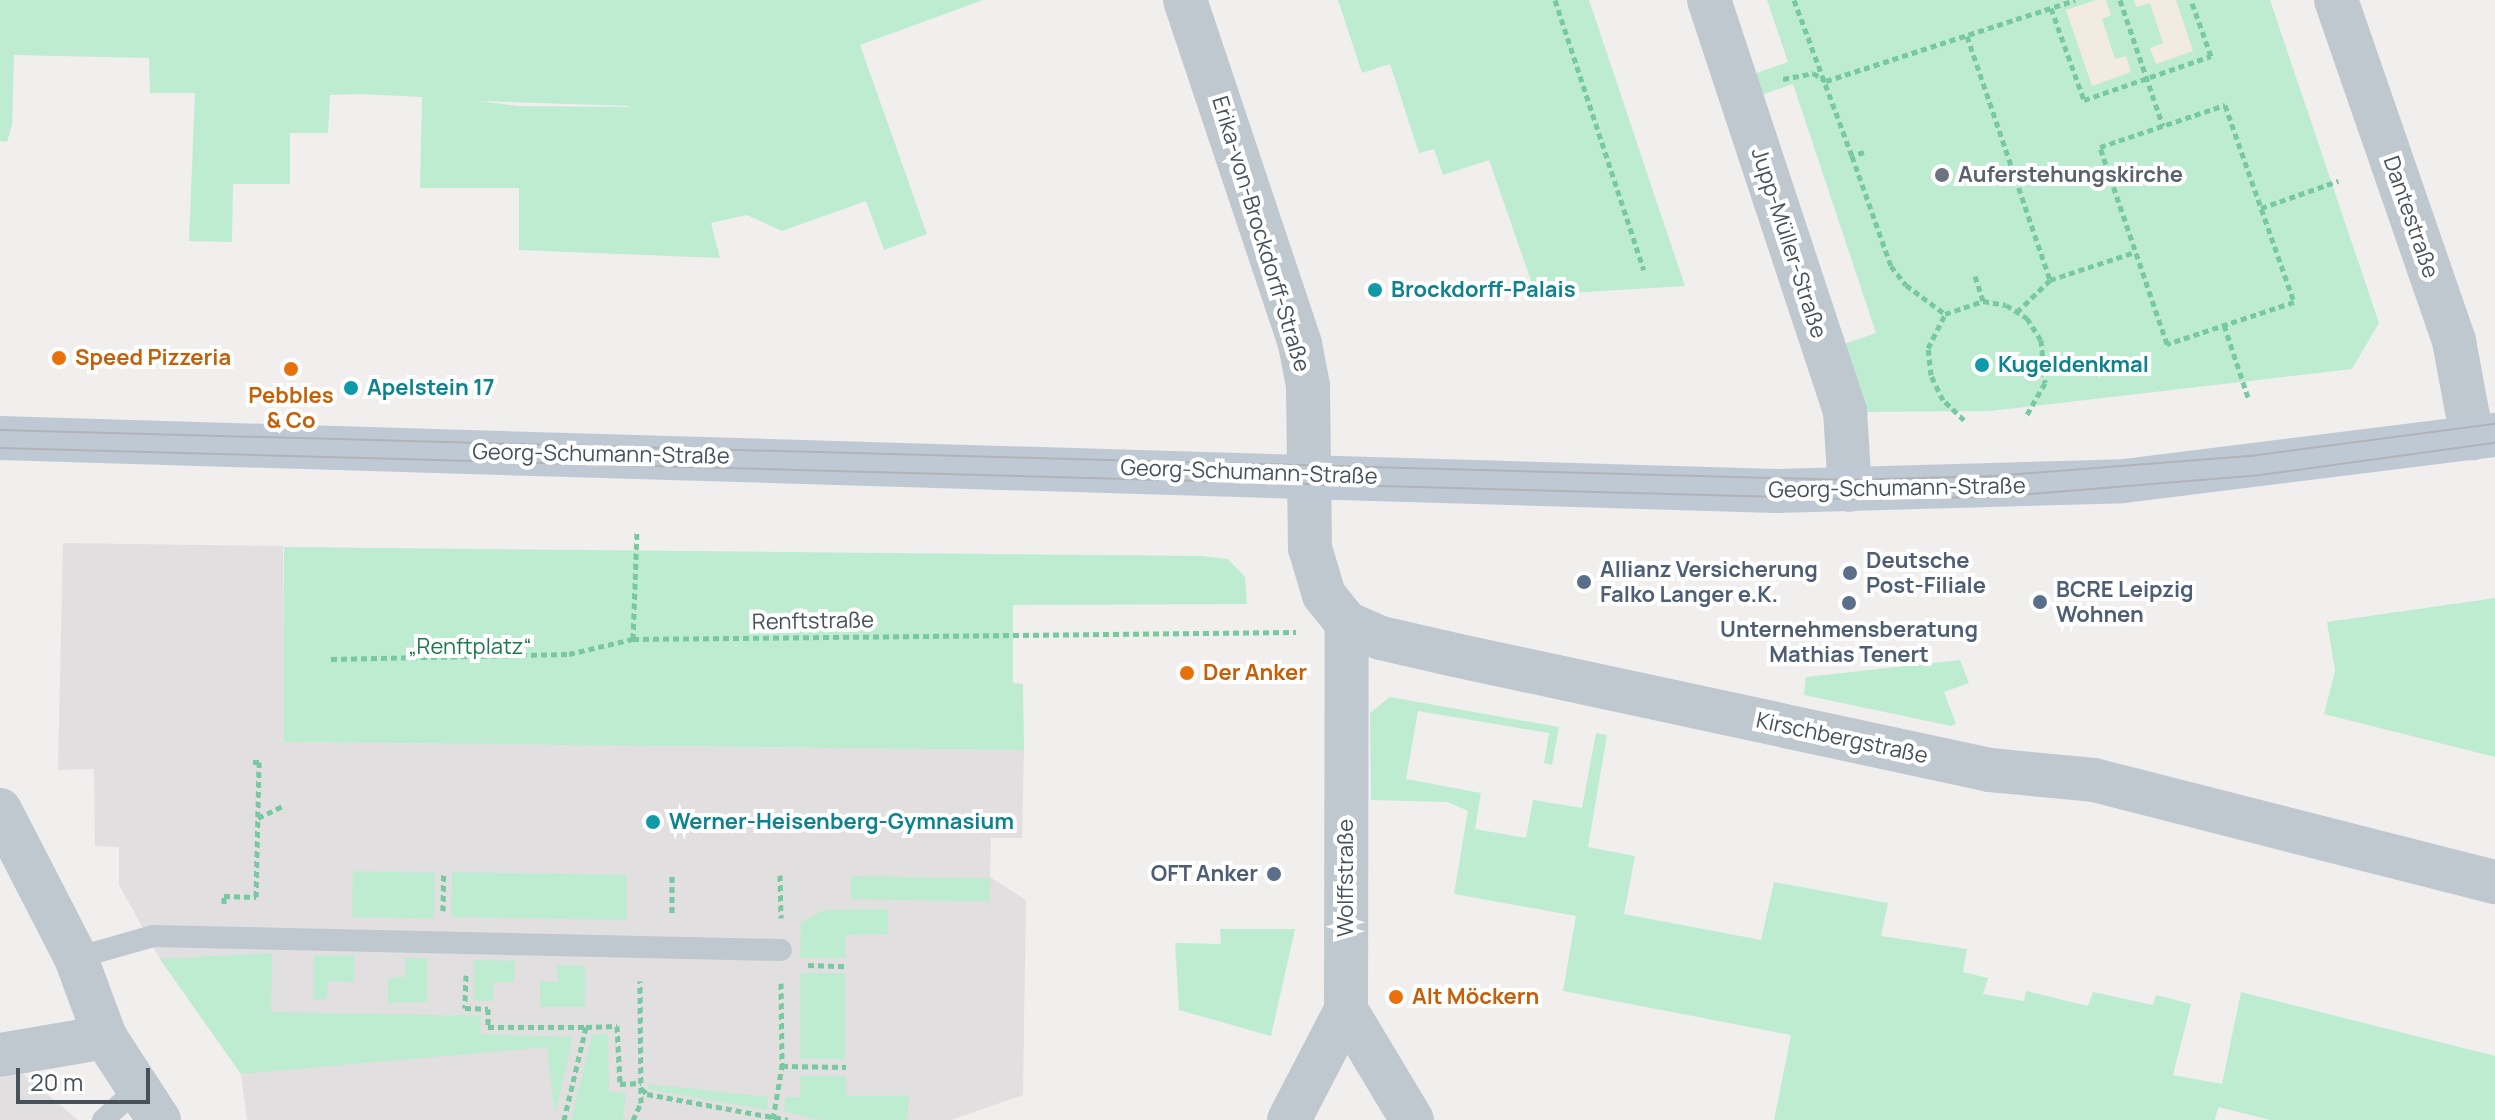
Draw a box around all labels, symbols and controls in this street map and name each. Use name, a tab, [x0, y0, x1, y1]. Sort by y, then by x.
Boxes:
street label: Erika-von-Brockdorff-Straße	[1206, 93, 1316, 375]
street label: Jupp-Müller-Straße	[1746, 145, 1832, 341]
street label: Dantestraße	[2378, 152, 2444, 282]
place label: Auferstehungskirche	[1958, 162, 2183, 188]
marker: Auferstehungskirche	[1933, 166, 1951, 184]
place label: Brockdorff-Palais	[1391, 277, 1576, 303]
marker: Brockdorff-Palais	[1366, 281, 1384, 299]
place label: Speed Pizzeria	[75, 345, 231, 371]
marker: Speed Pizzeria	[50, 349, 68, 367]
place label: Kugeldenkmal	[1998, 352, 2149, 378]
marker: Kugeldenkmal	[1973, 356, 1991, 374]
marker: Pebbles & Co	[282, 360, 300, 378]
place label: Apelstein 17	[367, 375, 495, 401]
marker: Apelstein 17	[342, 379, 360, 397]
place label: Pebbles & Co	[248, 382, 334, 434]
street label: Georg-Schumann-Straße	[472, 439, 730, 469]
street label: Georg-Schumann-Straße	[1120, 454, 1378, 490]
street label: Georg-Schumann-Straße	[1768, 473, 2026, 503]
place label: Deutsche Post-Filiale	[1866, 547, 1986, 598]
place label: Allianz Versicherung Falko Langer e.K.	[1600, 556, 1818, 608]
marker: Deutsche Post-Filiale	[1841, 564, 1859, 582]
marker: Allianz Versicherung Falko Langer e.K.	[1575, 573, 1593, 591]
place label: BCRE Leipzig Wohnen	[2056, 576, 2194, 628]
marker: BCRE Leipzig Wohnen	[2031, 593, 2049, 611]
marker: Unternehmensberatung Mathias Tenert	[1840, 594, 1858, 612]
street label: Renftstraße	[752, 607, 874, 635]
place label: Unternehmensberatung Mathias Tenert	[1720, 616, 1978, 668]
park label: „Renftplatz“	[408, 634, 532, 660]
place label: Der Anker	[1203, 660, 1307, 686]
marker: Der Anker	[1178, 664, 1196, 682]
street label: Kirschbergstraße	[1754, 707, 1930, 769]
place label: Werner-Heisenberg-Gymnasium	[669, 809, 1014, 835]
marker: Werner-Heisenberg-Gymnasium	[644, 813, 662, 831]
street label: Wolffstraße	[1333, 819, 1359, 937]
place label: OFT Anker	[1150, 861, 1258, 887]
marker: OFT Anker	[1265, 865, 1283, 883]
place label: Alt Möckern	[1412, 984, 1539, 1010]
marker: Alt Möckern	[1387, 988, 1405, 1006]
scale bar	[20, 1052, 154, 1102]
text: 20 m	[30, 1065, 83, 1098]

